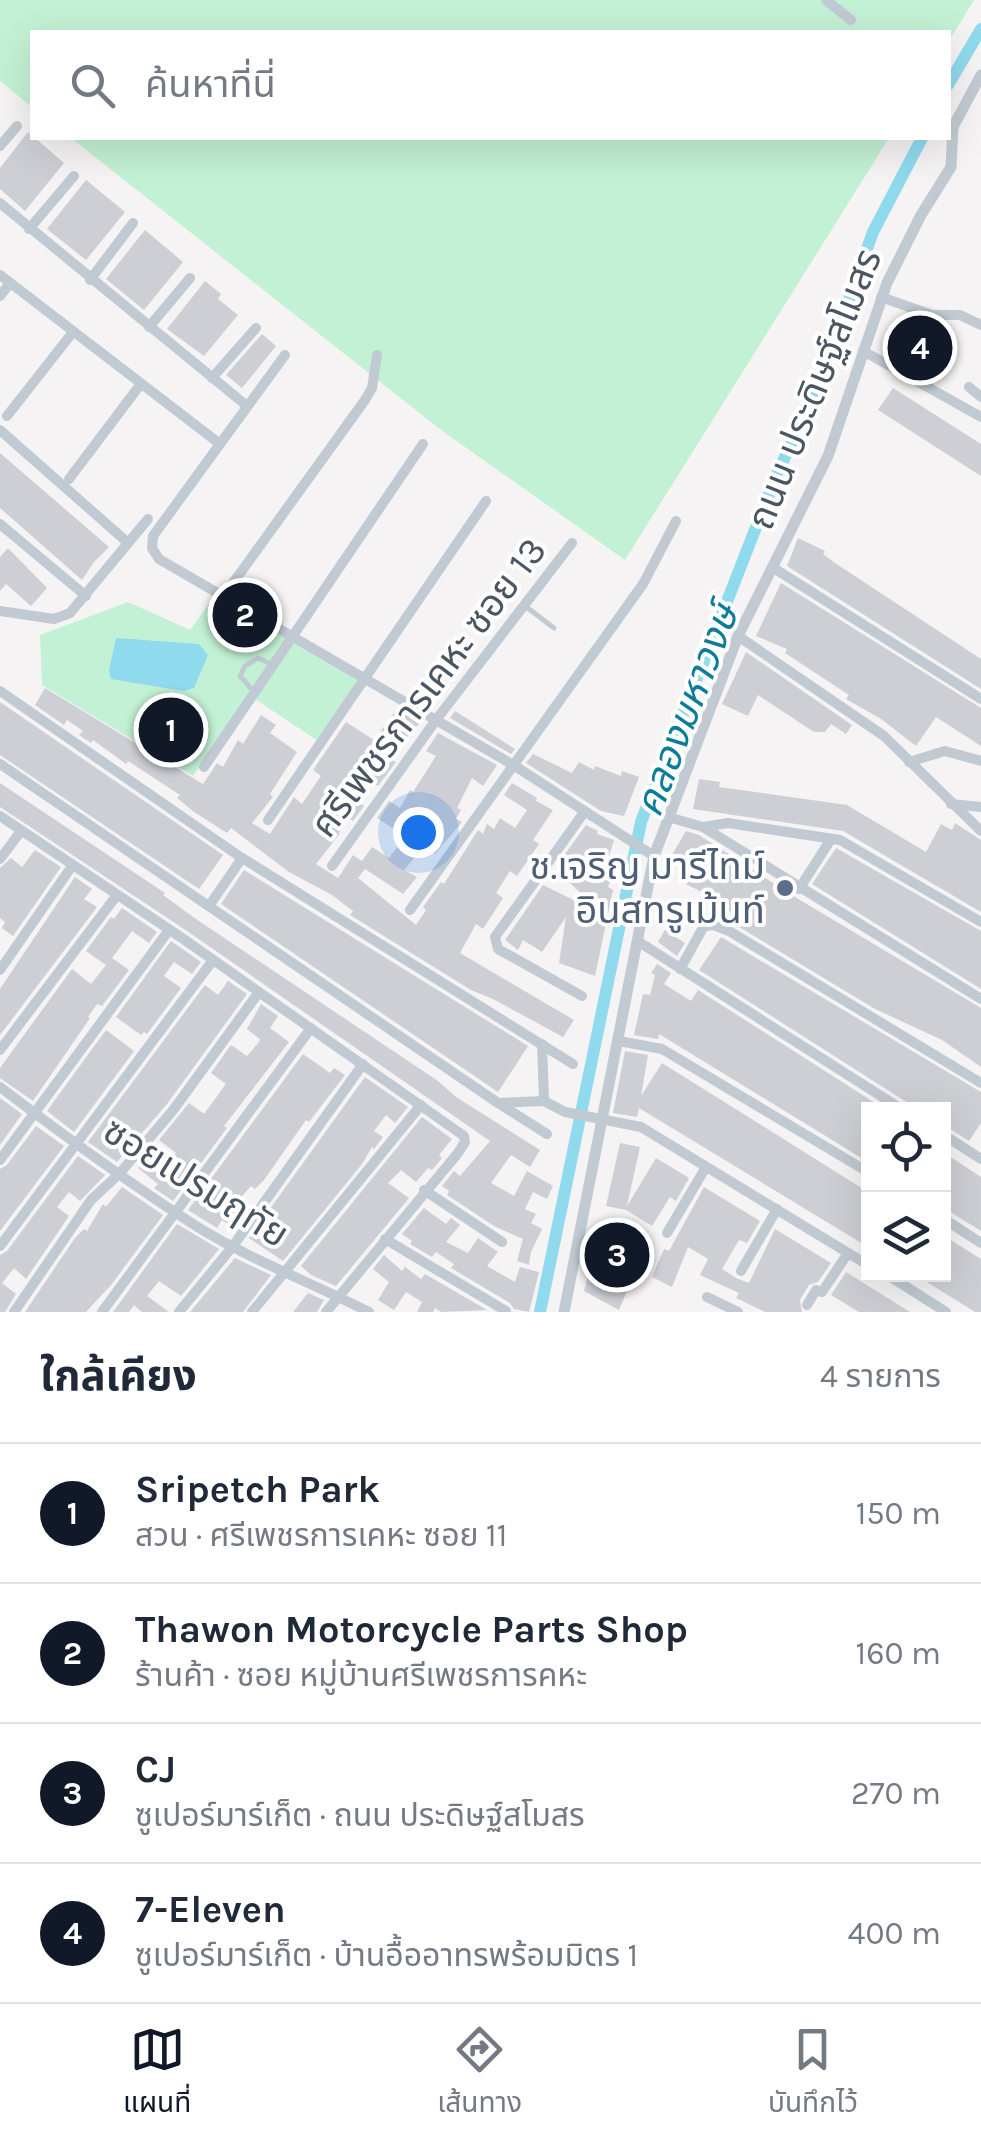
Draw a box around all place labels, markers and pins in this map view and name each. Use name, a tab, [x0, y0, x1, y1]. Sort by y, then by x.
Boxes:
pin: 4	[888, 310, 952, 386]
pin: 2	[212, 578, 278, 652]
pin: 1	[138, 692, 204, 768]
place label: ช.เจริญ มารีไทม์ อินสทรูเม้นท์	[530, 844, 765, 933]
marker: ช.เจริญ มารีไทม์ อินสทรูเม้นท์	[774, 877, 796, 899]
pin: 3	[584, 1218, 650, 1292]

